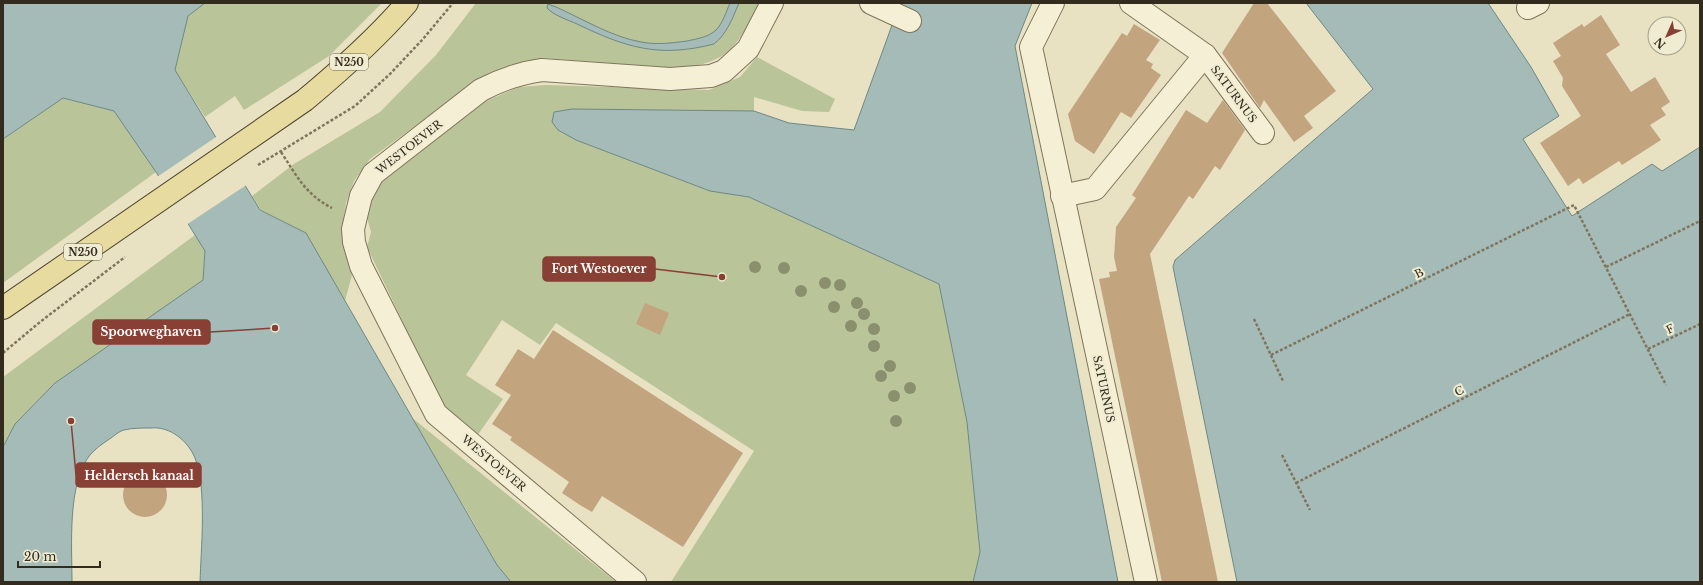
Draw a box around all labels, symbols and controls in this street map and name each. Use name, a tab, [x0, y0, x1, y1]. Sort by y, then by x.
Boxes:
north arrow	[1647, 16, 1687, 56]
text: N	[1651, 34, 1669, 52]
road number: N250	[330, 54, 368, 70]
street label: SATURNUS	[1208, 63, 1260, 125]
street label: WESTOEVER	[372, 117, 445, 178]
road number: N250	[64, 244, 102, 260]
callout: Fort Westoever	[543, 257, 655, 281]
text: Fort Westoever	[551, 261, 647, 276]
street label: B	[1412, 265, 1426, 281]
callout: Spoorweghaven	[93, 320, 210, 344]
street label: F	[1664, 321, 1677, 337]
text: Spoorweghaven	[100, 324, 202, 339]
street label: SATURNUS	[1090, 354, 1118, 424]
street label: C	[1452, 383, 1466, 399]
street label: WESTOEVER	[458, 431, 529, 494]
callout: Heldersch kanaal	[76, 463, 201, 487]
text: Heldersch kanaal	[84, 468, 194, 483]
scale bar	[18, 543, 100, 569]
text: 20 m	[24, 549, 56, 564]

